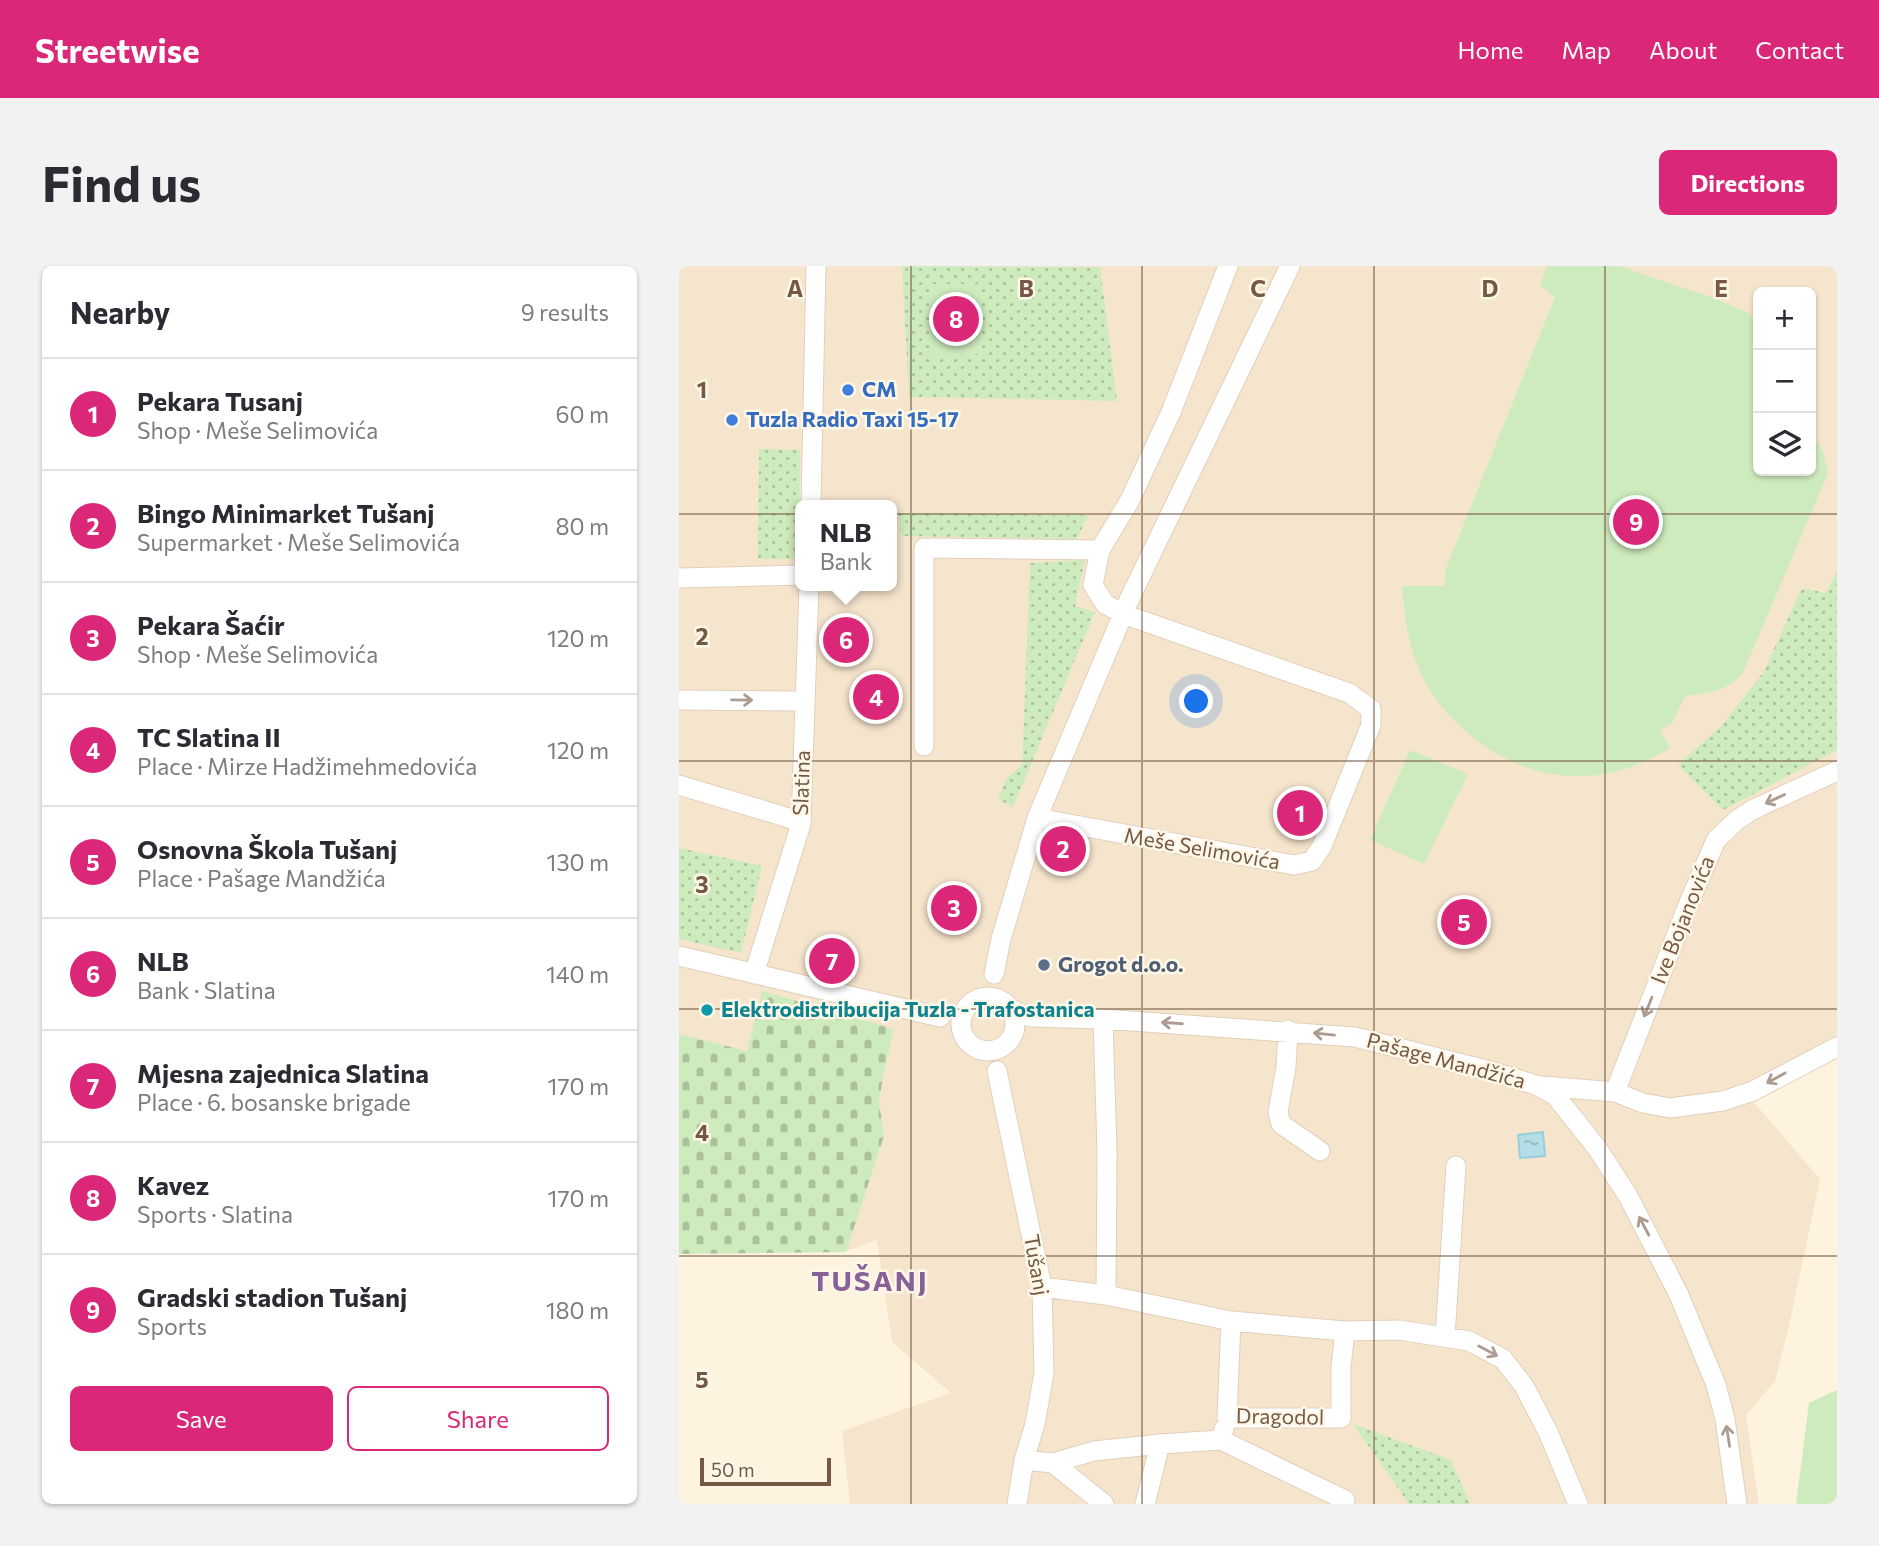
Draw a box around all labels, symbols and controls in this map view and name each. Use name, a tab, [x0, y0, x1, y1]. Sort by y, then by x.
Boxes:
text: Streetwise	[35, 29, 200, 70]
text: Home	[1458, 35, 1524, 64]
text: Map	[1562, 35, 1611, 64]
text: About	[1649, 35, 1717, 64]
text: Contact	[1755, 35, 1844, 64]
button: Directions	[1659, 150, 1837, 215]
text: Find us	[42, 152, 201, 212]
text: A	[787, 274, 804, 302]
text: B	[1018, 274, 1034, 302]
text: C	[1250, 274, 1266, 302]
text: D	[1482, 274, 1499, 302]
text: E	[1714, 274, 1728, 302]
map controls	[1753, 287, 1816, 476]
button: +	[1753, 287, 1816, 350]
text: Nearby	[70, 293, 170, 330]
pin: 8	[933, 293, 979, 345]
text: 9 results	[521, 298, 609, 326]
button: −	[1753, 350, 1816, 413]
text: 1	[697, 375, 707, 403]
place label: CM	[862, 376, 897, 401]
marker: CM	[840, 382, 856, 398]
text: Pekara Tusanj	[137, 385, 303, 416]
text: 1	[88, 400, 98, 428]
text: 60 m	[556, 400, 609, 428]
place label: Tuzla Radio Taxi 15-17	[746, 406, 959, 431]
marker: Tuzla Radio Taxi 15-17	[724, 412, 740, 428]
button: layers	[1753, 413, 1816, 476]
text: Shop · Meše Selimovića	[137, 416, 378, 444]
pin: 9	[1613, 496, 1659, 548]
text: Bingo Minimarket Tušanj	[137, 497, 435, 528]
popup	[795, 500, 897, 591]
text: 2	[86, 512, 100, 540]
text: 80 m	[556, 512, 609, 540]
text: NLB	[820, 516, 872, 547]
text: Supermarket · Meše Selimovića	[137, 528, 460, 556]
text: Bank	[820, 547, 872, 575]
text: Pekara Šaćir	[137, 609, 285, 640]
pin: 6	[823, 614, 869, 666]
text: 2	[695, 622, 709, 650]
text: 3	[86, 624, 100, 652]
text: 120 m	[547, 624, 609, 652]
text: Shop · Meše Selimovića	[137, 640, 378, 668]
pin: 4	[853, 671, 899, 723]
your location	[1179, 684, 1213, 718]
one-way arrow	[730, 693, 753, 707]
text: TC Slatina II	[137, 721, 281, 752]
text: 4	[86, 736, 100, 764]
text: 120 m	[547, 736, 609, 764]
street label: Slatina	[787, 750, 814, 816]
text: Place · Mirze Hadžimehmedovića	[137, 752, 477, 780]
pin: 1	[1277, 787, 1323, 839]
one-way arrow	[1765, 793, 1786, 807]
street label: Meše Selimovića	[1122, 821, 1282, 874]
pin: 2	[1040, 823, 1086, 875]
text: Osnovna Škola Tušanj	[137, 833, 397, 864]
text: 5	[86, 848, 100, 876]
text: 130 m	[547, 848, 609, 876]
street label: Ive Bojanovića	[1645, 852, 1719, 987]
text: Place · Pašage Mandžića	[137, 864, 386, 892]
text: 3	[695, 870, 709, 898]
pin: 3	[931, 882, 977, 934]
pin: 5	[1441, 896, 1487, 948]
pin: 7	[809, 935, 855, 987]
text: NLB	[137, 945, 189, 976]
place label: Grogot d.o.o.	[1058, 951, 1183, 976]
marker: Grogot d.o.o.	[1036, 957, 1052, 973]
text: 6	[86, 960, 100, 988]
text: 140 m	[546, 960, 609, 988]
text: Bank · Slatina	[137, 976, 276, 1004]
one-way arrow	[1640, 995, 1653, 1017]
place label: Elektrodistribucija Tuzla - Trafostanica	[721, 996, 1095, 1021]
marker: Elektrodistribucija Tuzla - Trafostanica	[699, 1002, 715, 1018]
one-way arrow	[1161, 1016, 1183, 1029]
street label: Pašage Mandžića	[1364, 1026, 1528, 1093]
one-way arrow	[1313, 1027, 1335, 1040]
text: Mjesna zajednica Slatina	[137, 1057, 429, 1088]
one-way arrow	[1767, 1071, 1787, 1085]
text: 7	[87, 1072, 99, 1100]
text: 170 m	[548, 1072, 609, 1100]
text: Place · 6. bosanske brigade	[137, 1088, 411, 1116]
text: 4	[695, 1118, 709, 1146]
text: Kavez	[137, 1169, 209, 1200]
text: 8	[86, 1184, 100, 1212]
text: 170 m	[548, 1184, 609, 1212]
text: Sports · Slatina	[137, 1200, 293, 1228]
one-way arrow	[1637, 1216, 1650, 1237]
street label: Tušanj	[1020, 1232, 1055, 1297]
district label: TUŠANJ	[811, 1263, 929, 1297]
text: Gradski stadion Tušanj	[137, 1281, 407, 1312]
text: 9	[86, 1296, 100, 1324]
text: 180 m	[546, 1296, 609, 1324]
text: Sports	[137, 1312, 207, 1340]
one-way arrow	[1478, 1345, 1498, 1359]
text: 5	[695, 1365, 709, 1393]
button: Save	[70, 1386, 333, 1451]
button: Share	[347, 1386, 609, 1451]
street label: Dragodol	[1236, 1402, 1324, 1429]
one-way arrow	[1721, 1426, 1734, 1448]
scale bar	[700, 1455, 831, 1487]
text: 50 m	[711, 1458, 755, 1481]

